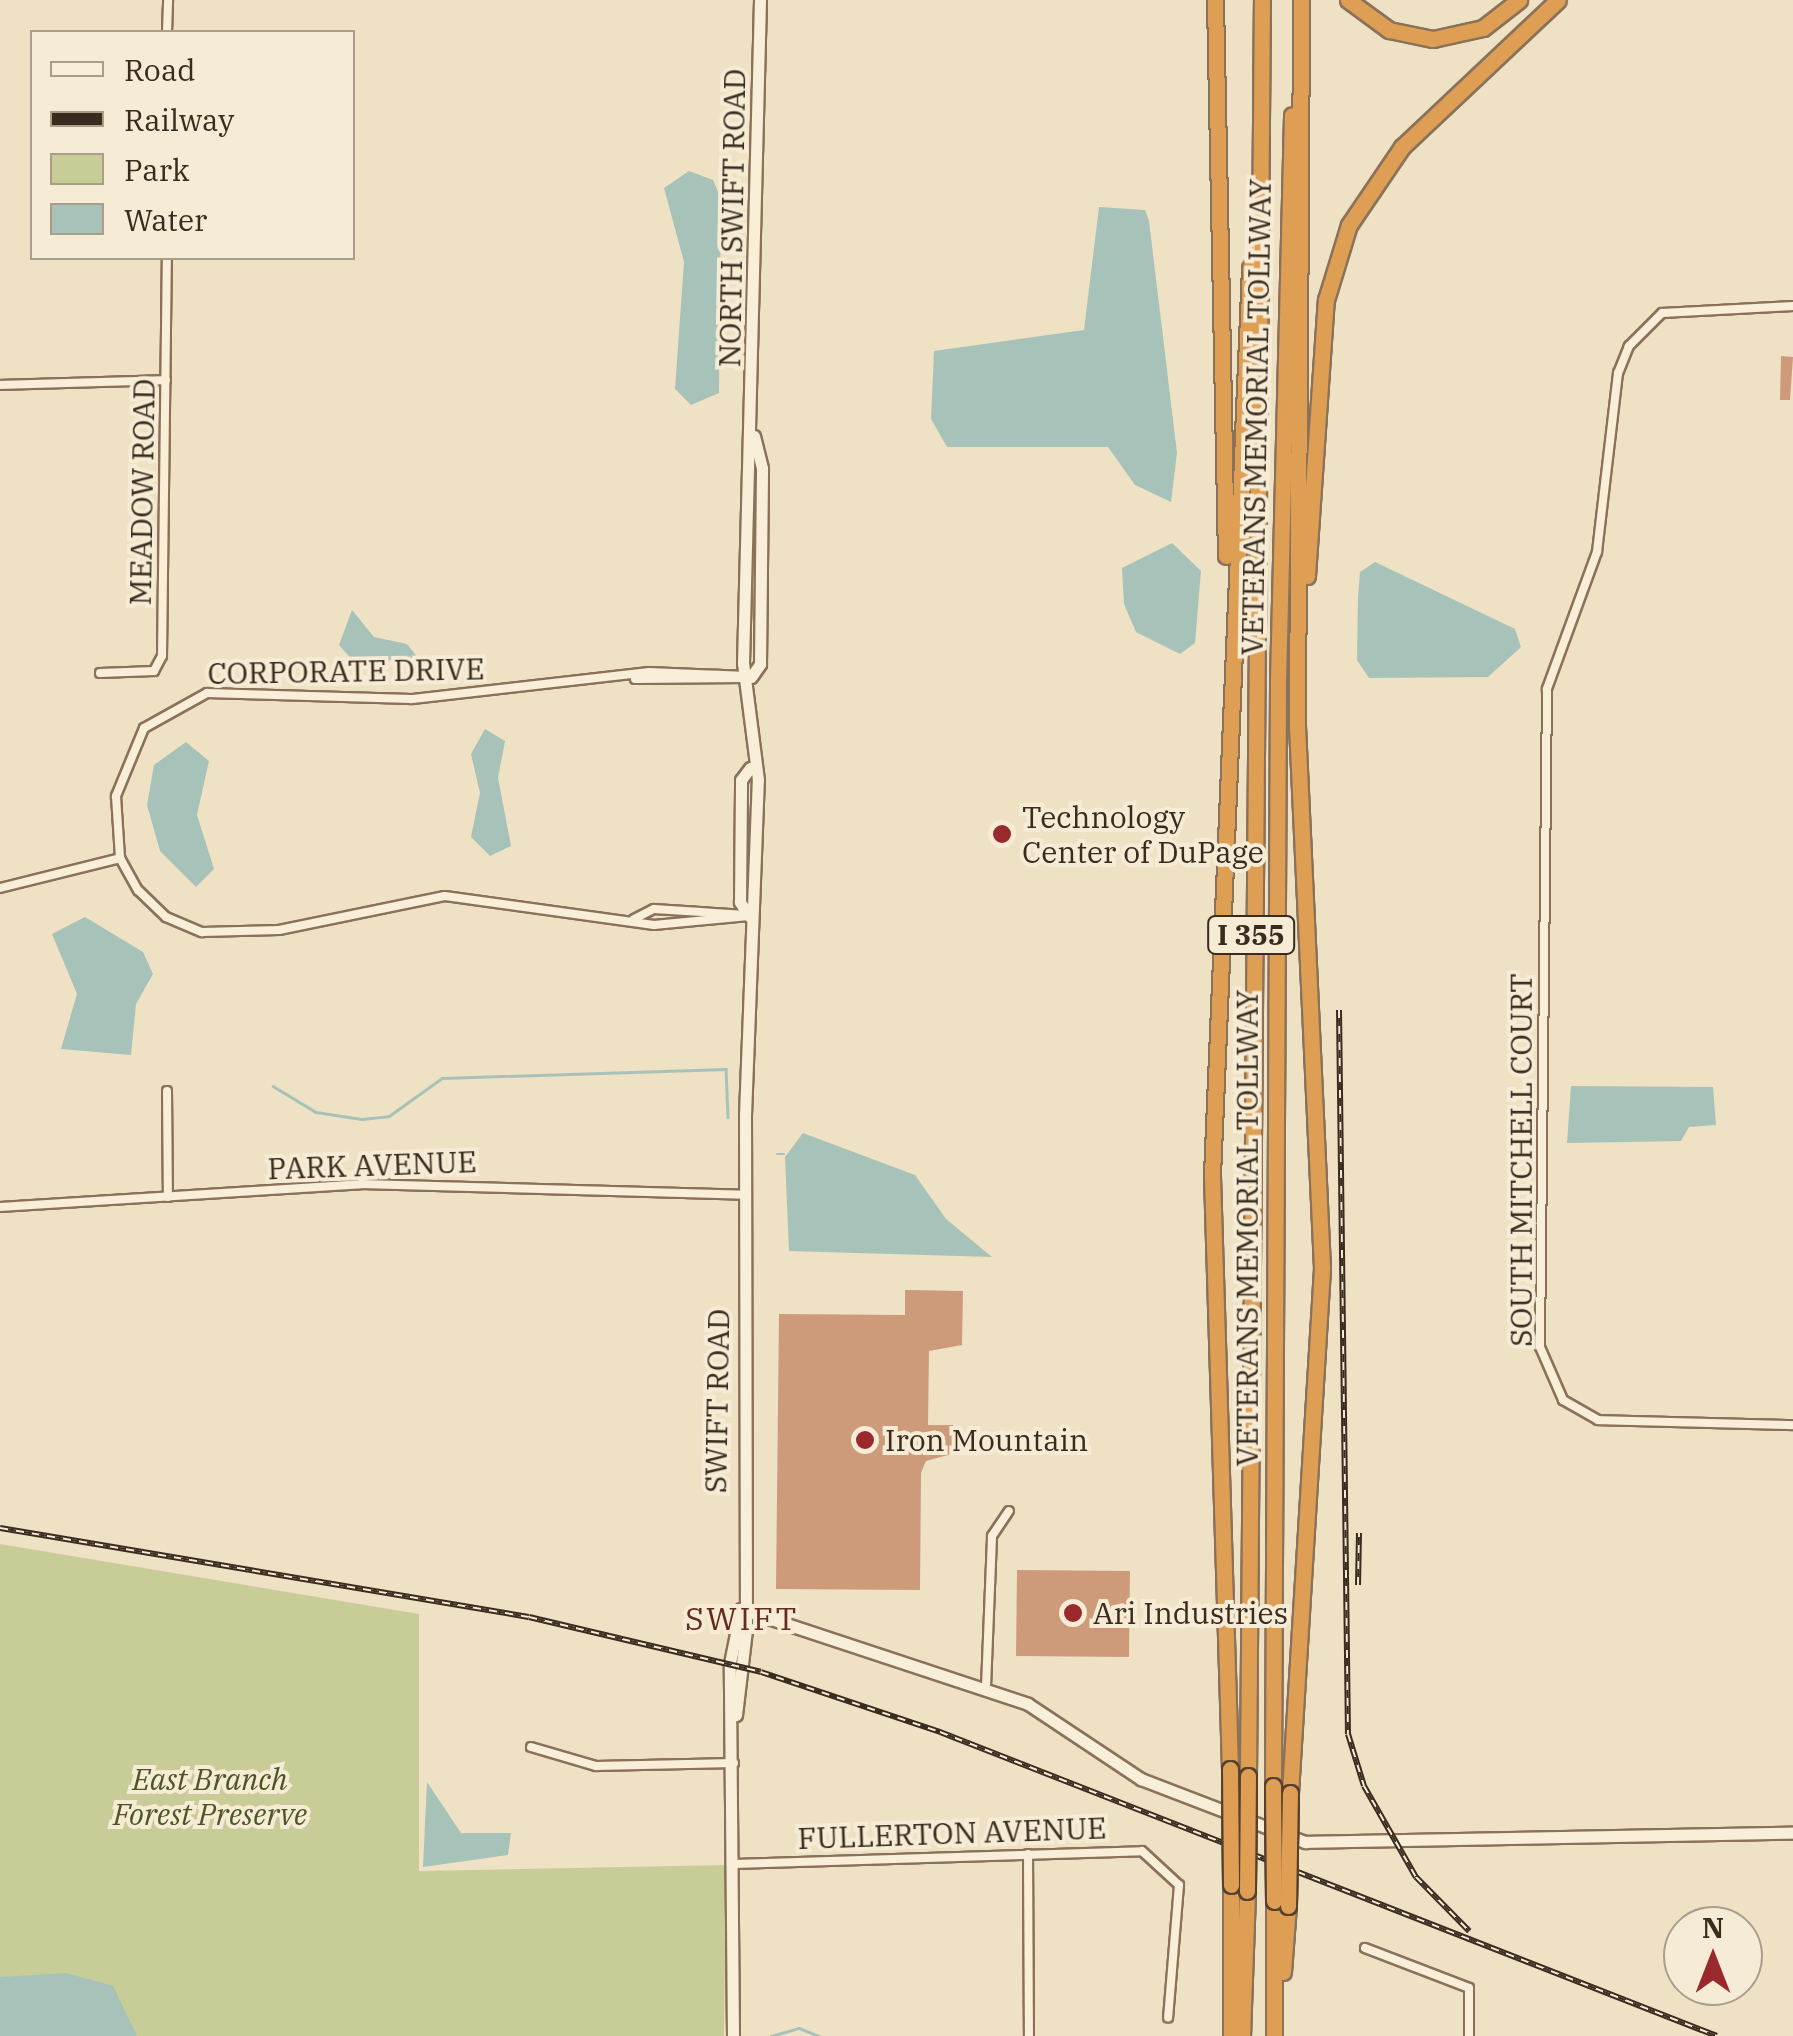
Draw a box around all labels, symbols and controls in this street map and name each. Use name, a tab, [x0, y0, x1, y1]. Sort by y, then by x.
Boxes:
legend	[30, 30, 355, 260]
text: Road	[124, 50, 196, 89]
street label: NORTH SWIFT ROAD	[711, 68, 753, 368]
text: Railway	[124, 100, 234, 139]
text: Park	[124, 150, 190, 189]
street label: VETERANS MEMORIAL TOLLWAY	[1234, 178, 1278, 656]
text: Water	[124, 200, 207, 239]
street label: MEADOW ROAD	[122, 378, 162, 606]
street label: CORPORATE DRIVE	[207, 651, 485, 691]
place label: Technology Center of DuPage	[1022, 799, 1264, 870]
marker: Technology Center of DuPage	[991, 823, 1013, 845]
road number: I 355	[1206, 912, 1296, 958]
street label: SOUTH MITCHELL COURT	[1503, 973, 1539, 1347]
street label: VETERANS MEMORIAL TOLLWAY	[1229, 990, 1265, 1466]
street label: PARK AVENUE	[267, 1143, 477, 1187]
street label: SWIFT ROAD	[697, 1308, 737, 1494]
place label: Iron Mountain	[885, 1422, 1088, 1458]
marker: Iron Mountain	[854, 1429, 876, 1451]
place label: Ari Industries	[1093, 1595, 1288, 1631]
district label: SWIFT	[685, 1599, 799, 1637]
marker: Ari Industries	[1062, 1602, 1084, 1624]
park label: East Branch Forest Preserve	[113, 1761, 307, 1832]
street label: FULLERTON AVENUE	[797, 1810, 1107, 1856]
north arrow	[1663, 1906, 1763, 2006]
text: N	[1702, 1909, 1724, 1946]

